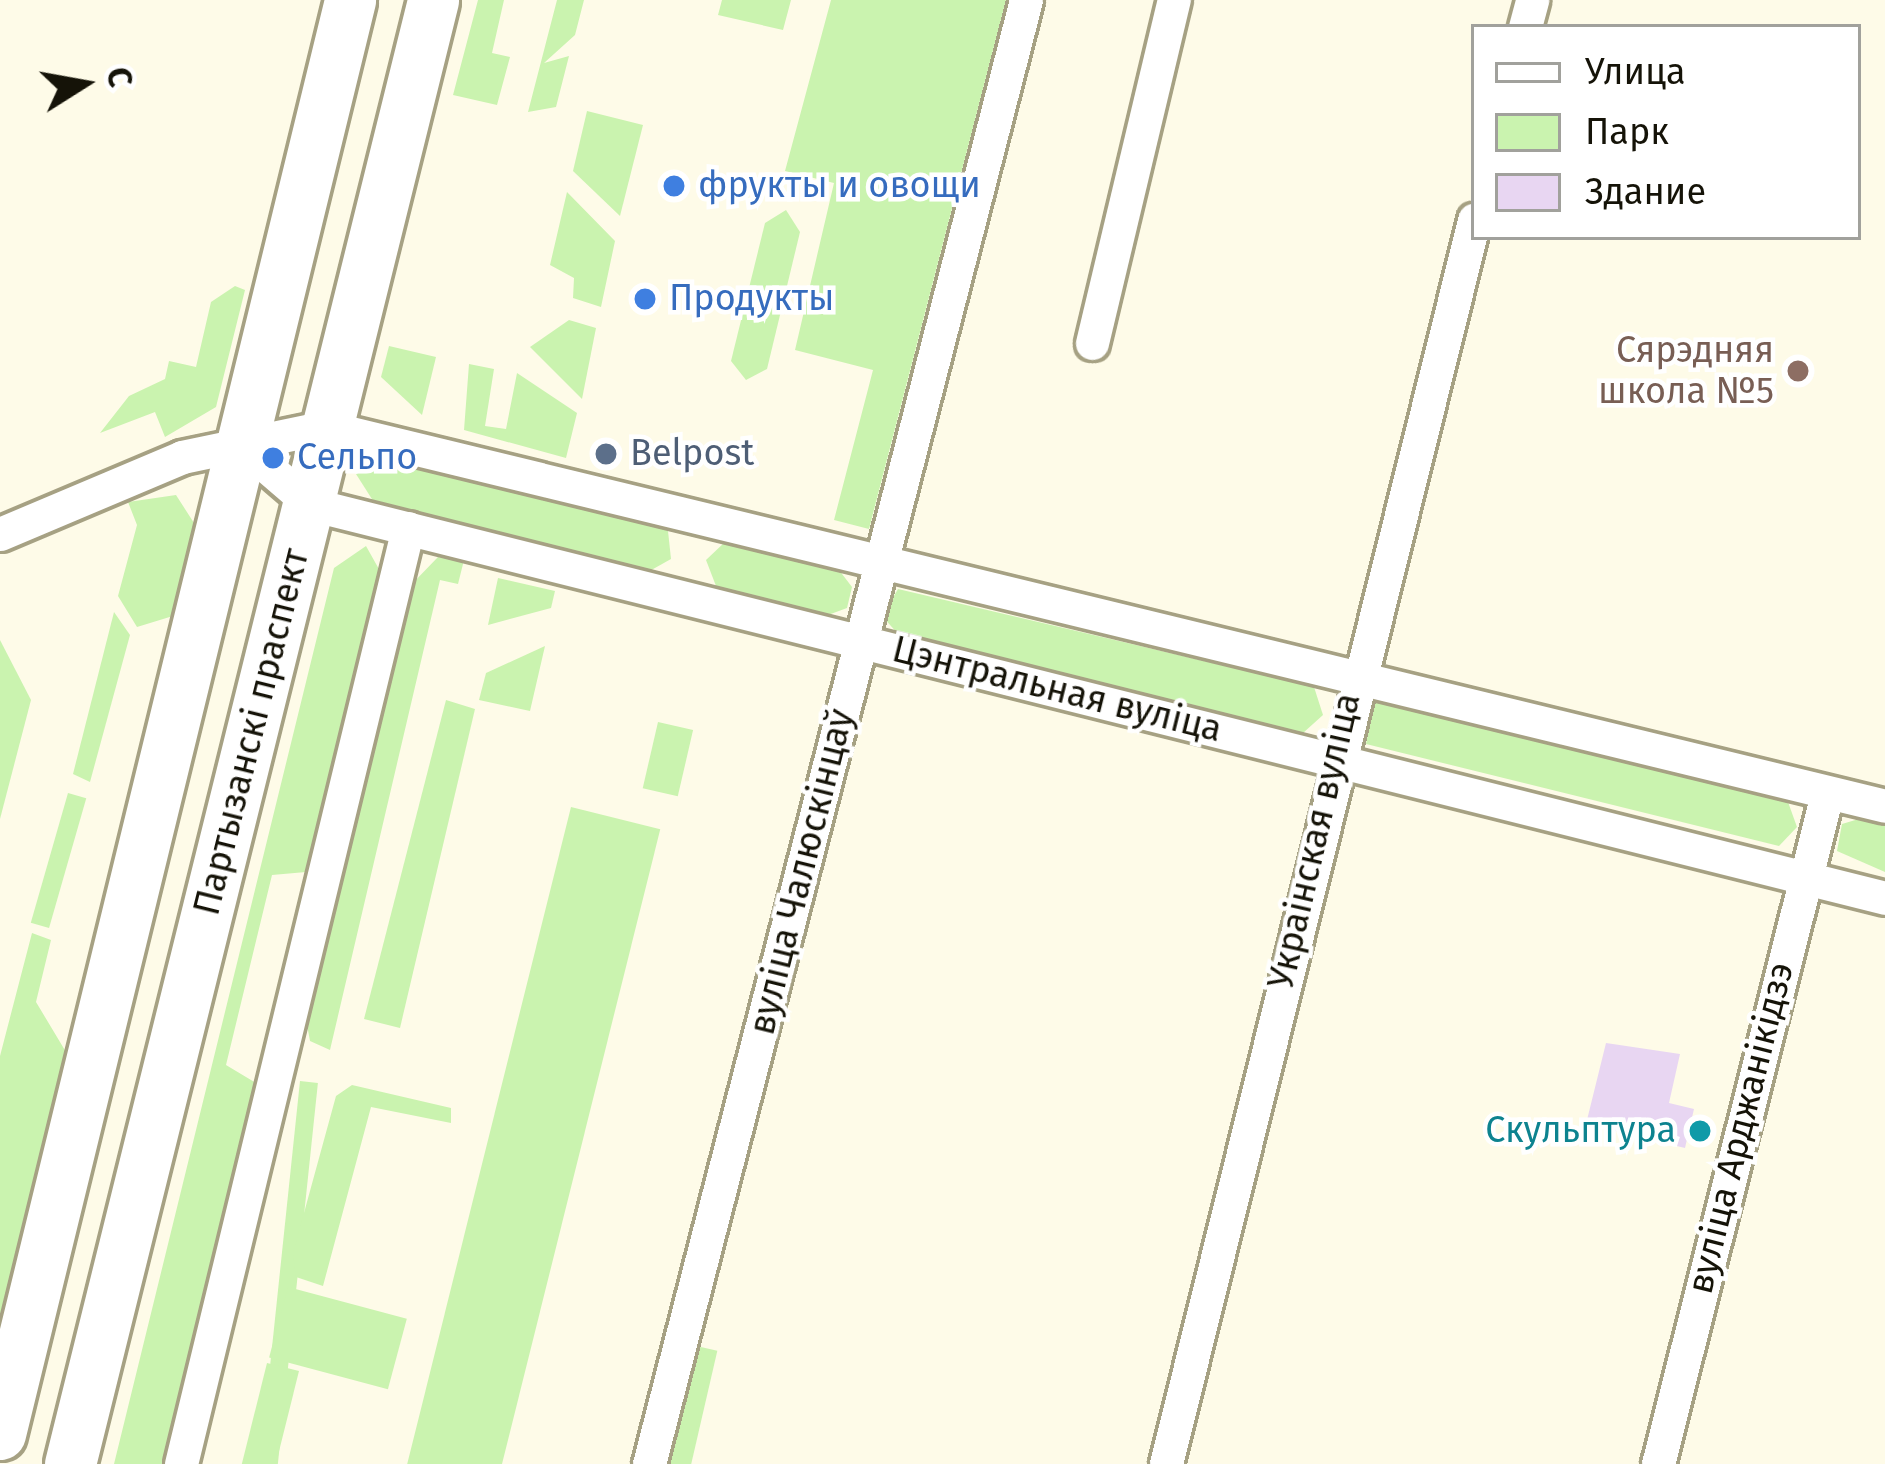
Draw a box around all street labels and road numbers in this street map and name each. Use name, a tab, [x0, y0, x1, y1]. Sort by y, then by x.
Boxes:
street label: Партызанскі праспект	[186, 544, 318, 920]
street label: Цэнтральная вуліца	[888, 628, 1226, 752]
street label: Украінская вуліца	[1260, 689, 1370, 993]
street label: вуліца Чалюскінцаў	[741, 705, 863, 1039]
street label: вуліца Арджанікідзэ	[1679, 958, 1803, 1298]

